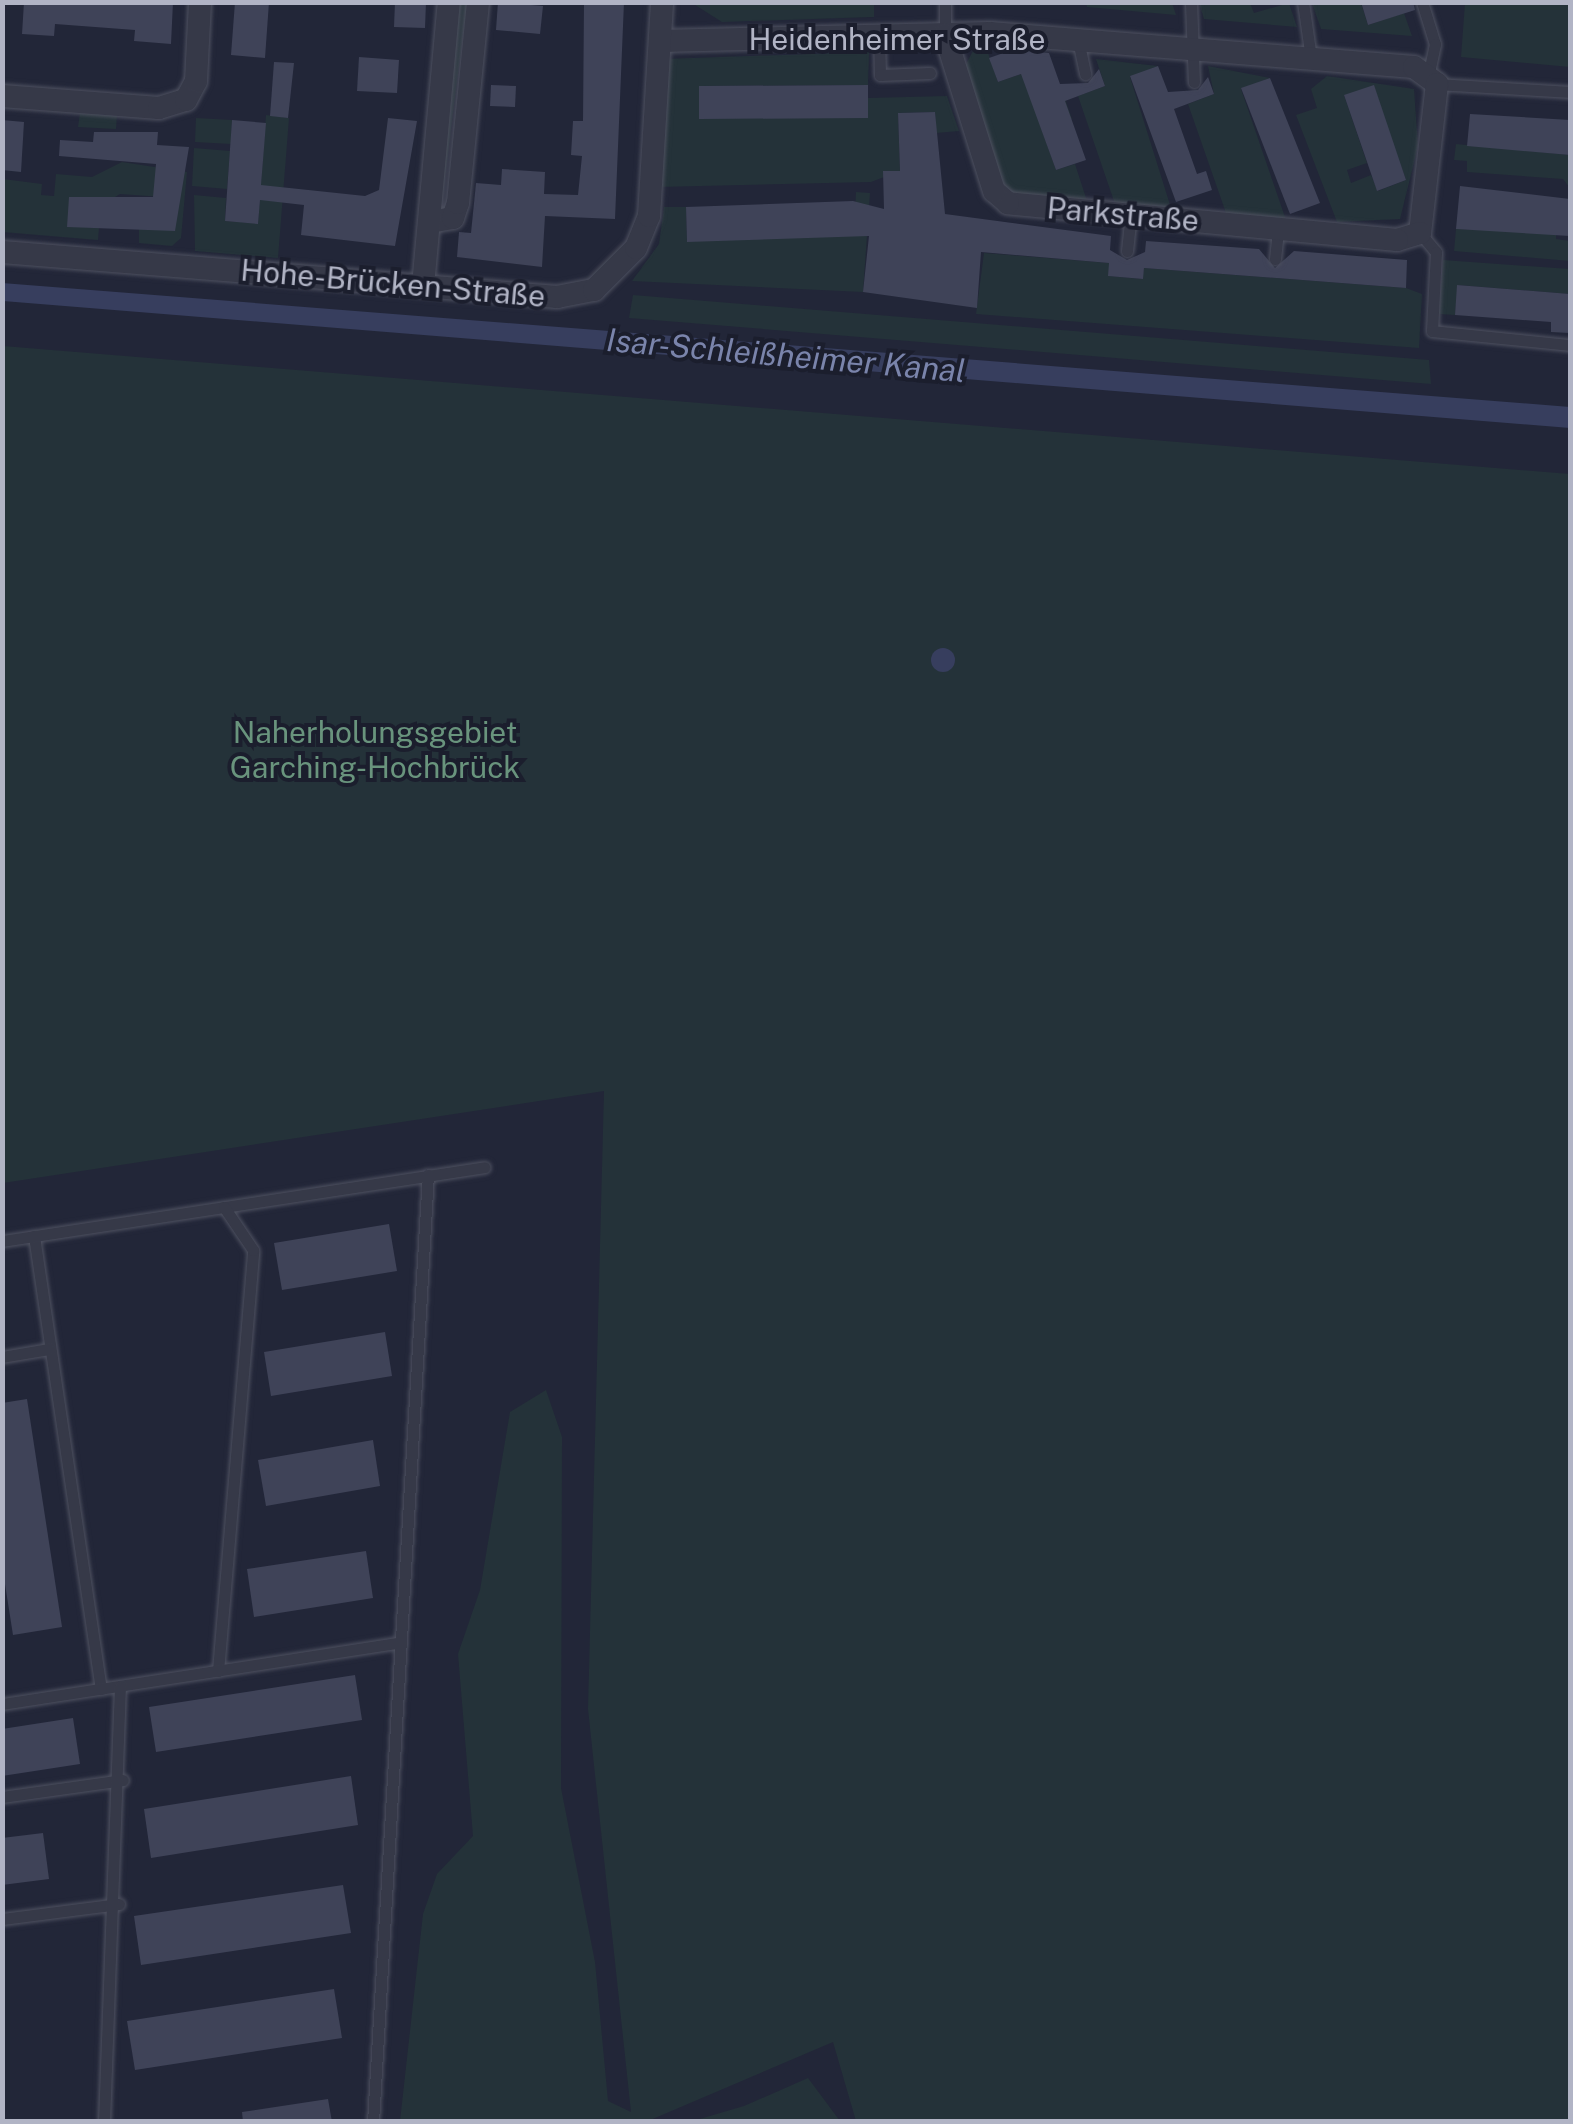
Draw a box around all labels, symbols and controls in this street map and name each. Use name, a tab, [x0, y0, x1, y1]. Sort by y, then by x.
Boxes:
street label: Heidenheimer Straße	[749, 21, 1045, 57]
street label: Parkstraße	[1045, 189, 1201, 239]
street label: Hohe-Brücken-Straße	[239, 252, 547, 314]
water label: Isar-Schleißheimer Kanal	[605, 321, 967, 391]
park label: Naherholungsgebiet Garching-Hochbrück	[230, 714, 520, 784]

